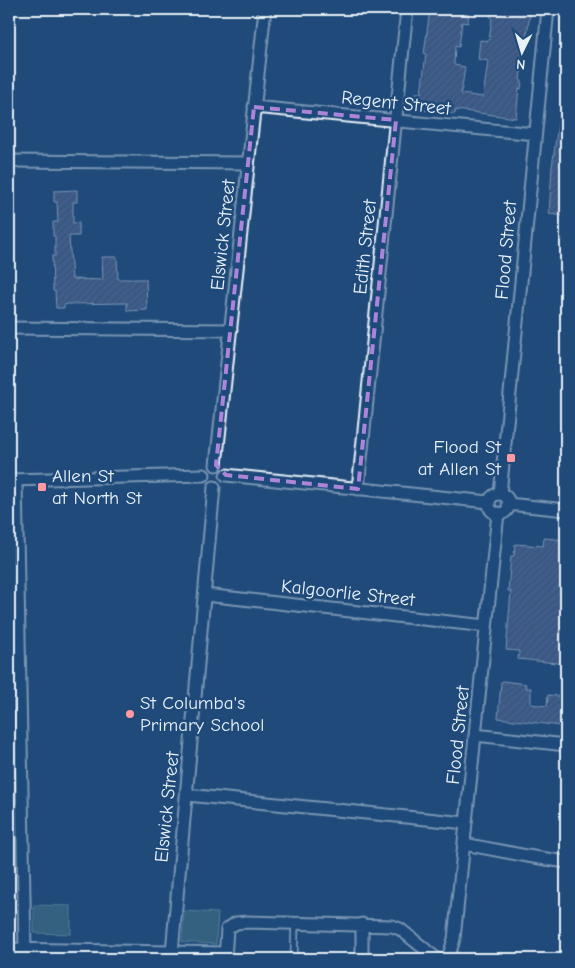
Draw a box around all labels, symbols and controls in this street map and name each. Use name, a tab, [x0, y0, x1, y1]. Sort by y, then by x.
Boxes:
north arrow	[498, 28, 548, 78]
text: N	[516, 56, 526, 73]
street label: Regent Street	[340, 86, 452, 120]
street label: Elswick Street	[206, 178, 240, 292]
street label: Edith Street	[349, 198, 381, 296]
street label: Flood Street	[491, 199, 521, 300]
place label: Flood St at Allen St	[418, 436, 502, 480]
marker: Flood St at Allen St	[505, 452, 517, 464]
place label: Allen St at North St	[52, 465, 142, 509]
marker: Allen St at North St	[36, 481, 48, 493]
street label: Kalgoorlie Street	[280, 575, 416, 611]
street label: Flood Street	[442, 684, 474, 785]
place label: St Columba's Primary School	[140, 692, 265, 736]
marker: St Columba's Primary School	[124, 708, 136, 720]
street label: Elswick Street	[150, 750, 184, 864]

